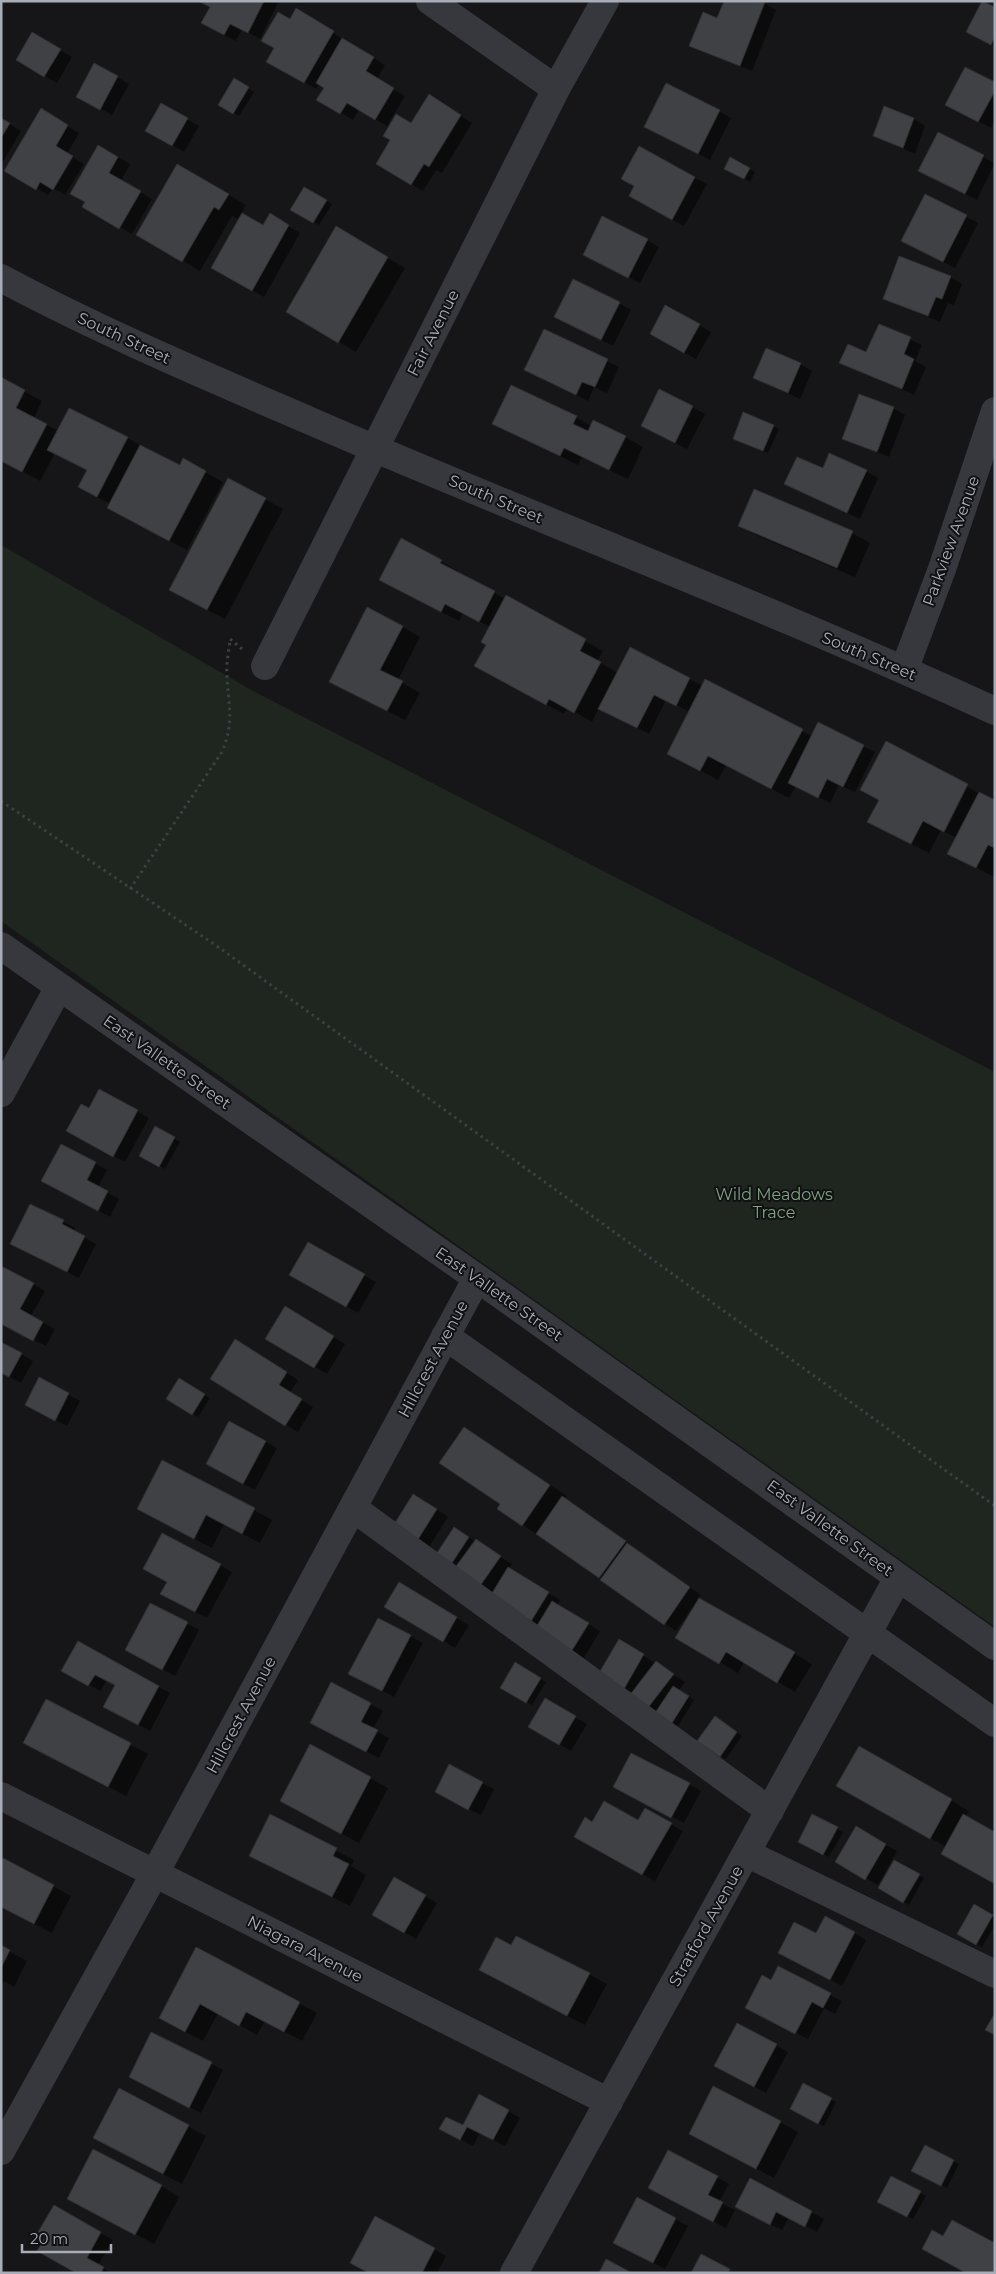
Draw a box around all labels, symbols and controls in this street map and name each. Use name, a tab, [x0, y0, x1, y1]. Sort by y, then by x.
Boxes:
street label: Fair Avenue	[403, 287, 463, 379]
street label: South Street	[74, 308, 174, 368]
street label: South Street	[446, 471, 546, 528]
street label: Parkview Avenue	[919, 473, 983, 609]
street label: South Street	[819, 628, 919, 685]
street label: East Vallette Street	[100, 1011, 235, 1113]
park label: Wild Meadows Trace	[715, 1185, 833, 1222]
street label: East Vallette Street	[432, 1243, 567, 1345]
street label: Hillcrest Avenue	[394, 1297, 472, 1421]
street label: East Vallette Street	[763, 1476, 897, 1580]
street label: Hillcrest Avenue	[202, 1653, 280, 1777]
street label: Stratford Avenue	[665, 1862, 747, 1990]
street label: Niagara Avenue	[244, 1912, 366, 1986]
scale bar	[22, 2222, 111, 2254]
text: 20 m	[30, 2229, 68, 2248]

